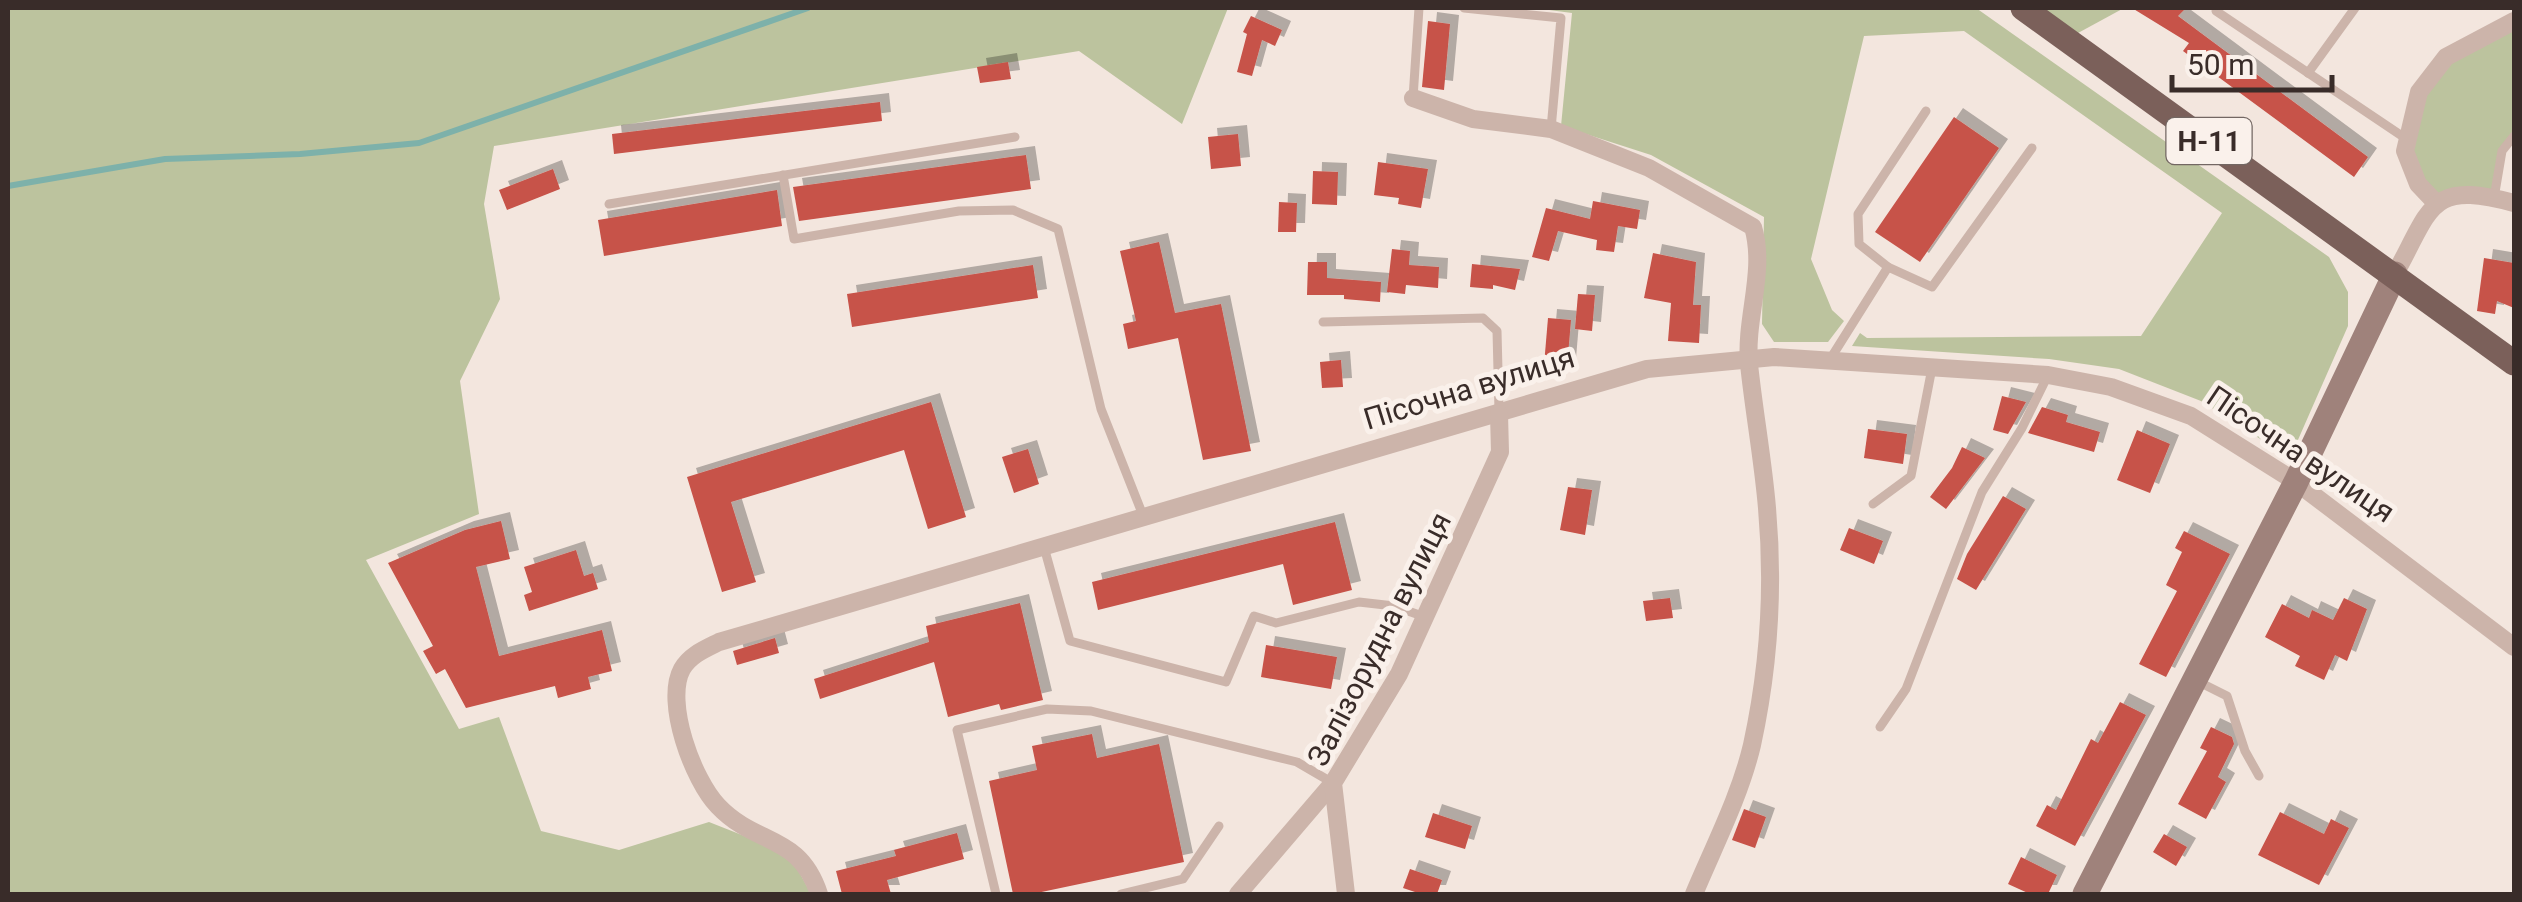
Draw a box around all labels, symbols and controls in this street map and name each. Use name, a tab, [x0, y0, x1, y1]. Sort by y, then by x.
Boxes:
scale bar	[2172, 30, 2332, 92]
text: 50 m	[2187, 47, 2254, 82]
road number: Н-11	[2166, 118, 2252, 164]
street label: Пісочна вулиця	[1359, 339, 1579, 437]
street label: Пісочна вулиця	[2201, 378, 2401, 530]
street label: Залізорудна вулиця	[1300, 506, 1458, 772]

